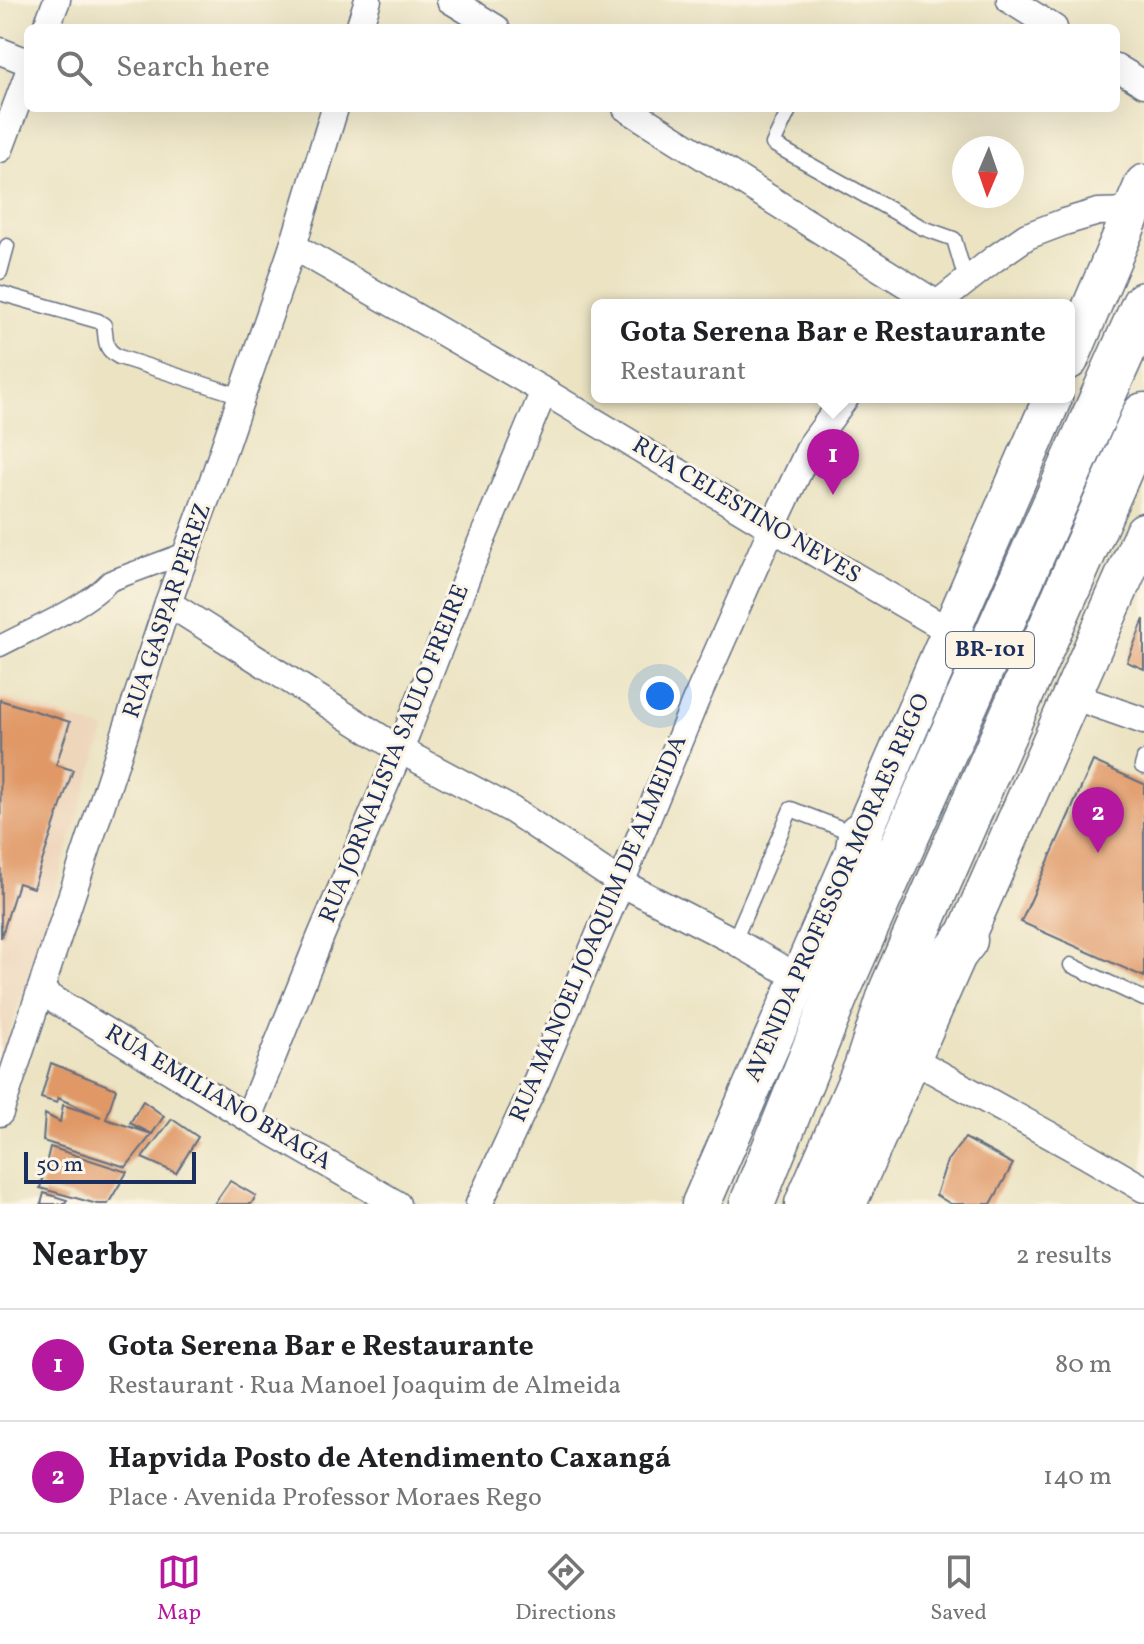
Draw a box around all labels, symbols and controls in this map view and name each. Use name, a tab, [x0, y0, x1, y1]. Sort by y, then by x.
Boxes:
search box	[24, 24, 1120, 112]
icon: search	[52, 46, 96, 90]
text: Search here	[116, 47, 270, 89]
north arrow	[952, 136, 1024, 208]
popup	[591, 299, 1075, 403]
text: Gota Serena Bar e Restaurante	[620, 312, 1046, 354]
text: Restaurant	[620, 354, 746, 390]
street label: RUA CELESTINO NEVES	[625, 429, 867, 593]
pin: 1	[807, 429, 859, 495]
street label: RUA GASPAR PEREZ	[115, 499, 221, 723]
street label: RUA JORNALISTA SAULO FREIRE	[311, 580, 479, 928]
road number: BR-101	[946, 632, 1034, 668]
your location	[640, 676, 680, 716]
street label: AVENIDA PROFESSOR MORAES REGO	[737, 688, 939, 1088]
street label: RUA MANOEL JOAQUIM DE ALMEIDA	[502, 730, 696, 1128]
pin: 2	[1072, 787, 1124, 853]
street label: RUA EMILIANO BRAGA	[98, 1017, 338, 1179]
scale bar	[24, 1148, 196, 1184]
text: 50 m	[36, 1150, 83, 1181]
text: Nearby	[32, 1233, 148, 1280]
text: 2 results	[1016, 1238, 1112, 1274]
text: Gota Serena Bar e Restaurante	[108, 1326, 534, 1368]
text: 1	[53, 1347, 63, 1383]
text: 80 m	[1055, 1347, 1112, 1383]
text: Restaurant · Rua Manoel Joaquim de Almeida	[108, 1368, 621, 1404]
text: Hapvida Posto de Atendimento Caxangá	[108, 1438, 671, 1480]
text: 2	[51, 1459, 65, 1495]
text: 140 m	[1043, 1459, 1112, 1495]
text: Place · Avenida Professor Moraes Rego	[108, 1480, 542, 1516]
tab: Map	[157, 1550, 201, 1629]
tab: Directions	[515, 1550, 616, 1629]
tab: Saved	[930, 1550, 987, 1629]

